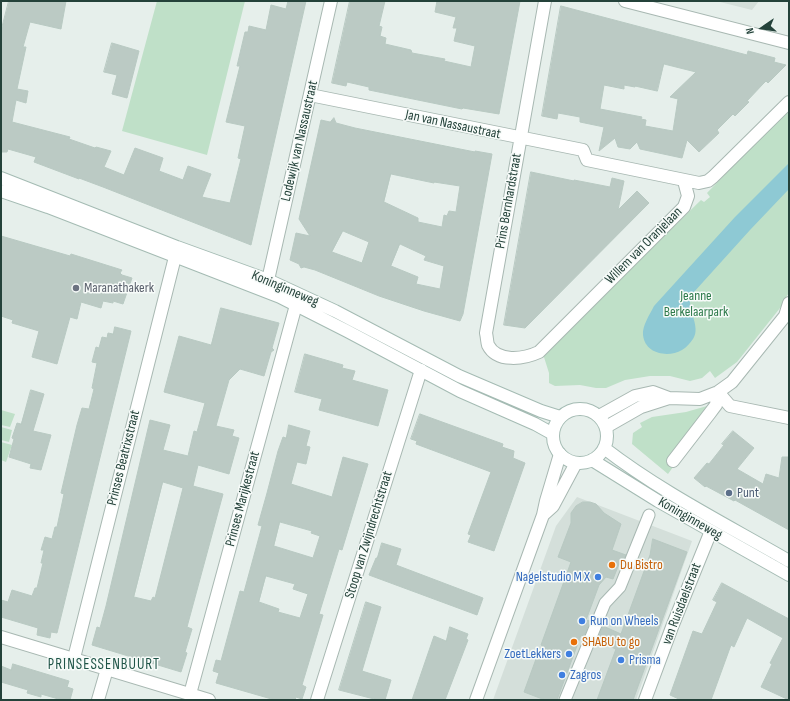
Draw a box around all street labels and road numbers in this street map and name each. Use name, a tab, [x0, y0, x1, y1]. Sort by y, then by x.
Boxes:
street label: Lodewijk van Nassaustraat	[278, 79, 322, 203]
street label: Jan van Nassaustraat	[404, 107, 502, 143]
street label: Prins Bernhardstraat	[492, 152, 526, 250]
street label: Willem van Oranjelaan	[602, 204, 686, 288]
street label: Koninginneweg	[249, 267, 321, 311]
street label: Prinses Beatrixstraat	[104, 408, 144, 508]
street label: Prinses Marijkestraat	[222, 449, 264, 549]
street label: Stoop van Zwijndrechtstraat	[342, 469, 396, 601]
street label: Koninginneweg	[655, 494, 725, 544]
street label: van Ruisdaelstraat	[659, 561, 705, 647]

